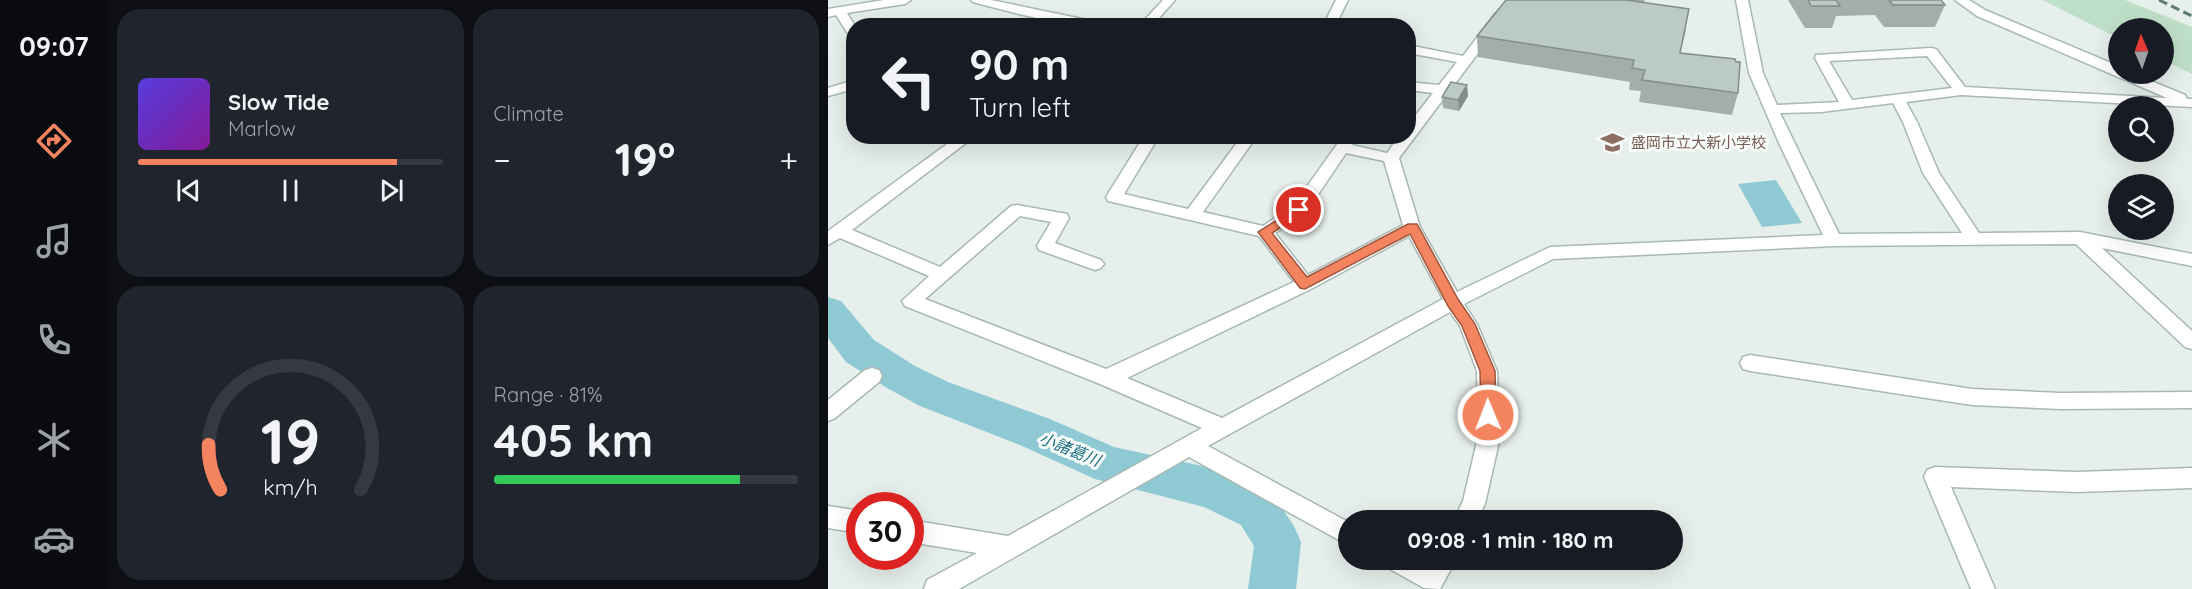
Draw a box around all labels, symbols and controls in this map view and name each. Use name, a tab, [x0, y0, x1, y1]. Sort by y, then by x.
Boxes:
north arrow	[2108, 18, 2174, 84]
map controls	[2108, 18, 2174, 240]
text: 09:07	[19, 29, 89, 63]
text: 90 m	[969, 38, 1069, 91]
icon: left	[870, 42, 948, 120]
text: Slow Tide	[228, 88, 329, 116]
text: Turn left	[969, 90, 1071, 124]
button: search	[2108, 96, 2174, 162]
text: Climate	[494, 101, 564, 126]
text: Marlow	[228, 116, 296, 141]
icon: directions	[33, 120, 75, 162]
school or university icon: 盛岡市立大新小学校	[1600, 130, 1626, 156]
text: 19°	[615, 131, 675, 187]
place label: 盛岡市立大新小学校	[1631, 133, 1766, 152]
text: −	[494, 139, 511, 180]
text: +	[779, 139, 798, 180]
icon: previous	[172, 174, 205, 207]
icon: pause	[274, 174, 307, 207]
icon: next	[375, 174, 408, 207]
button: layers	[2108, 174, 2174, 240]
pin	[1273, 184, 1324, 235]
icon: arrive	[1282, 193, 1315, 226]
icon: music	[33, 220, 75, 262]
icon: phone	[33, 319, 75, 361]
text: Range · 81%	[494, 382, 603, 407]
position arrow	[1456, 383, 1520, 447]
text: 19	[260, 402, 320, 480]
text: 405 km	[494, 412, 653, 468]
icon: climate	[33, 419, 75, 461]
water label: 小諸葛川	[1037, 428, 1105, 471]
text: km/h	[263, 474, 317, 500]
speed limit sign: 30	[846, 492, 924, 570]
icon: car	[33, 518, 75, 560]
text: 09:08 · 1 min · 180 m	[1408, 526, 1613, 554]

